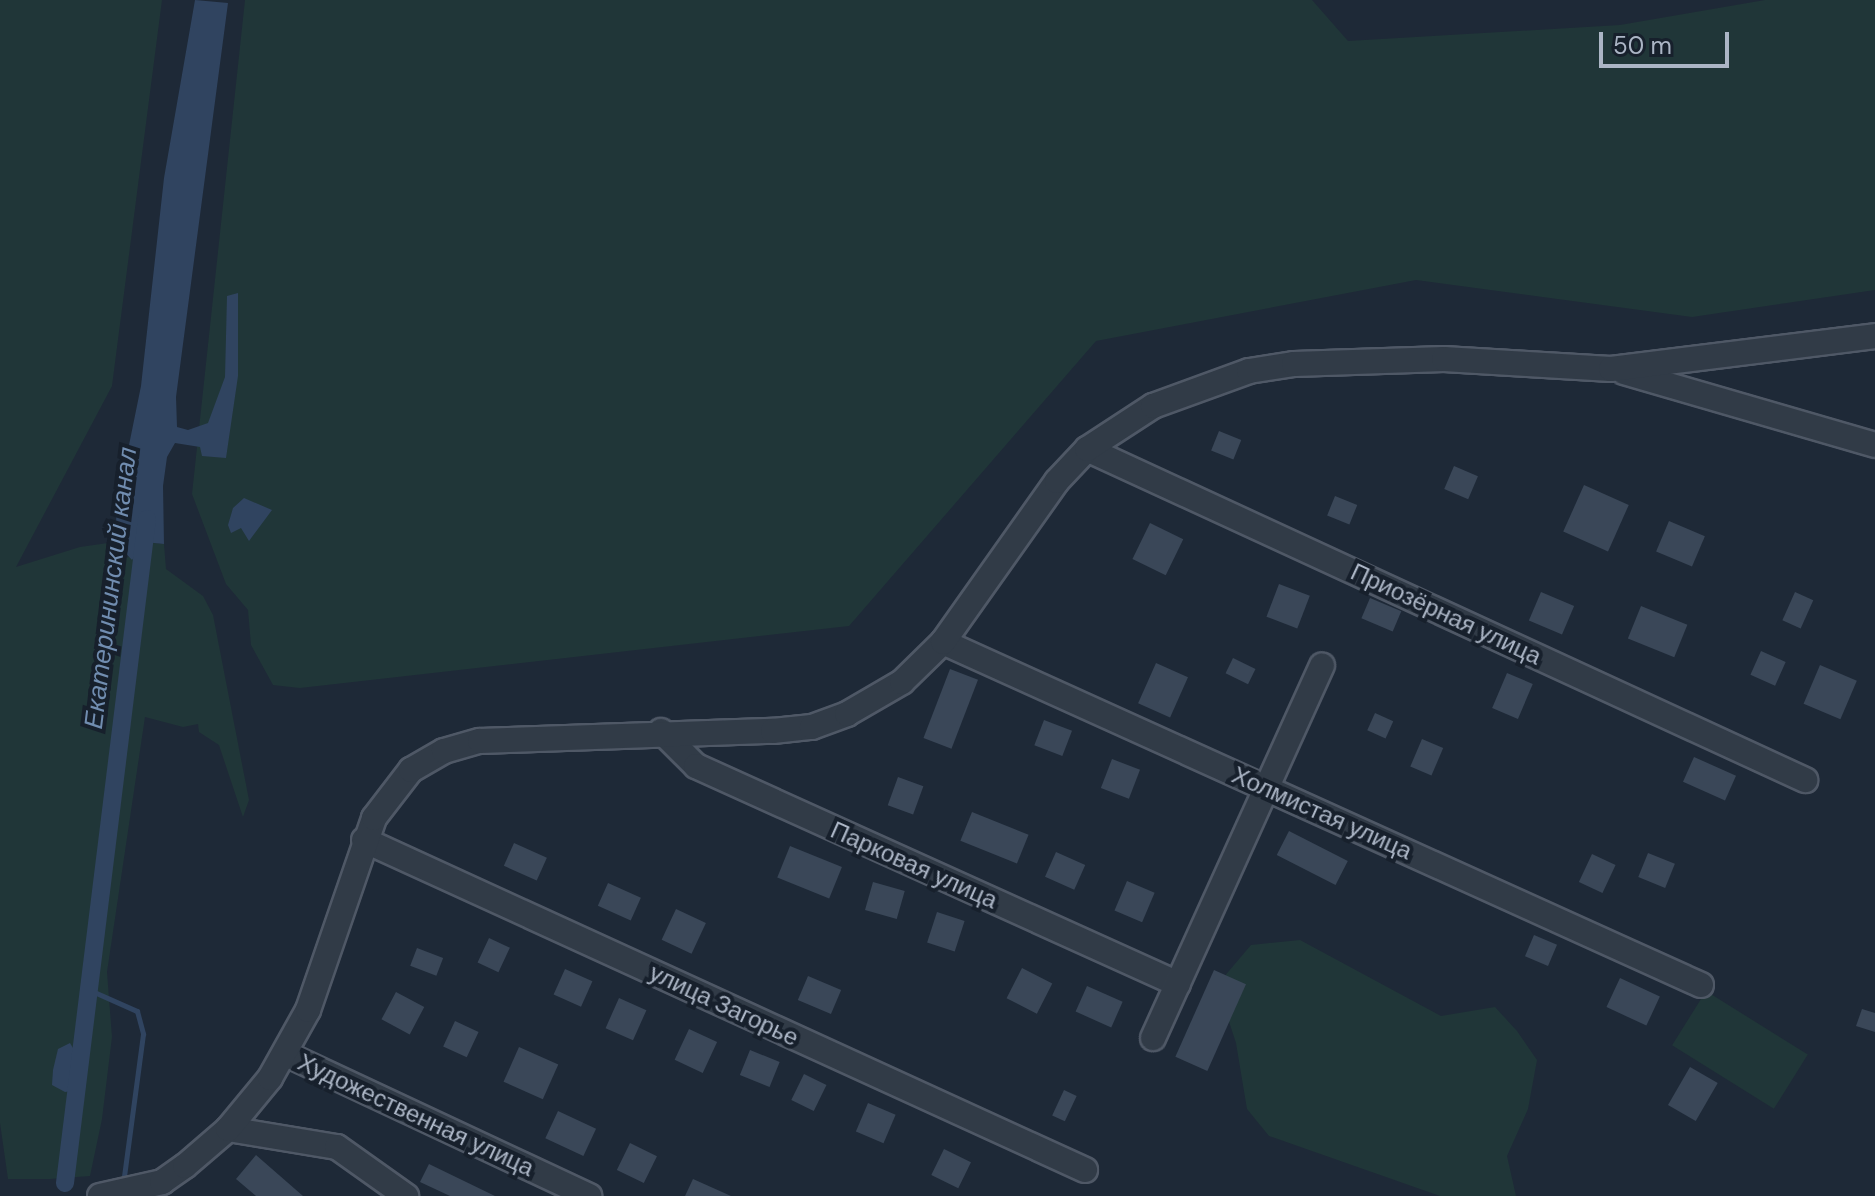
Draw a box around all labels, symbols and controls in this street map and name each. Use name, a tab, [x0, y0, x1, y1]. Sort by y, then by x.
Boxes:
scale bar	[1603, 16, 1733, 66]
text: 50 m	[1613, 30, 1672, 61]
water label: Екатерининский канал	[78, 445, 144, 731]
street label: Приозёрная улица	[1346, 557, 1546, 671]
street label: Холмистая улица	[1228, 760, 1416, 866]
street label: Парковая улица	[826, 815, 1002, 915]
street label: улица Загорье	[645, 958, 803, 1052]
street label: Художественная улица	[293, 1048, 539, 1182]

